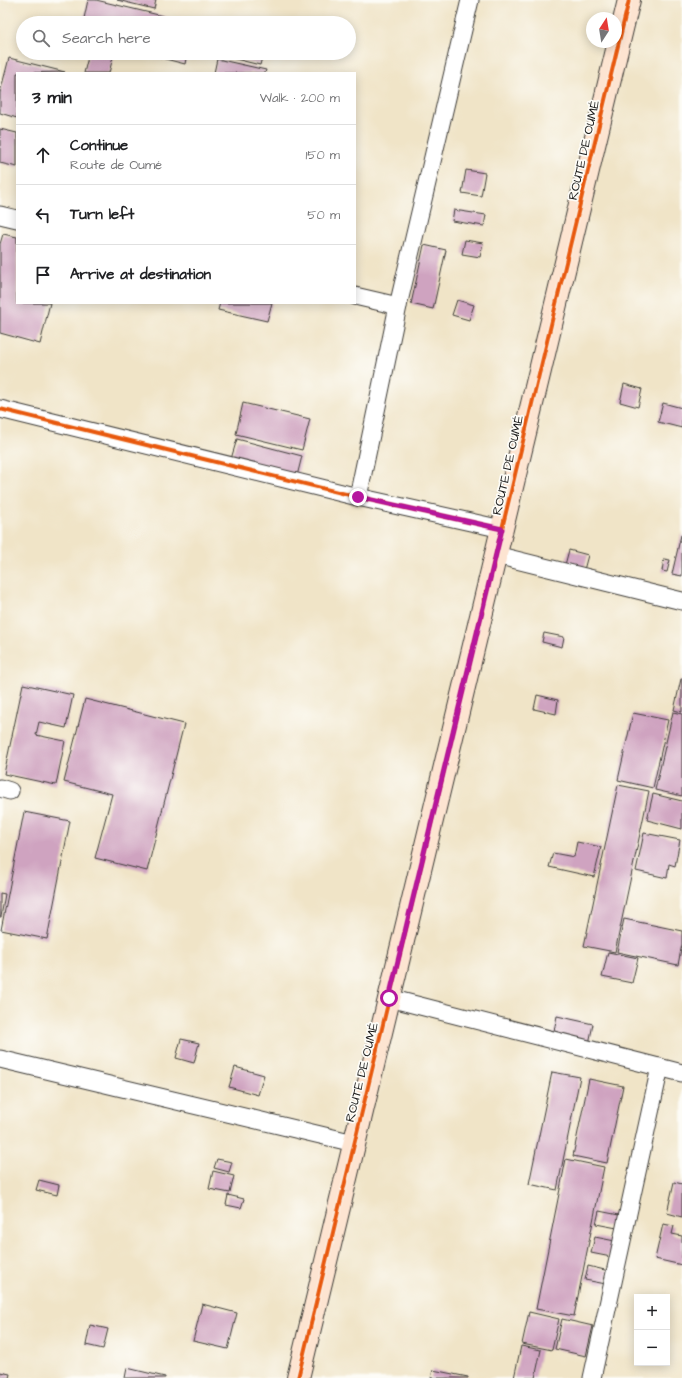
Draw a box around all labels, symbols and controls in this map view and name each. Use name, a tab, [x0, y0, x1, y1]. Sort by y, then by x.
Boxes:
north arrow	[586, 12, 622, 48]
search box	[16, 16, 356, 60]
icon: search	[30, 27, 52, 49]
text: Search here	[62, 28, 151, 49]
text: 3 min	[32, 86, 72, 110]
text: Walk · 200 m	[260, 89, 340, 107]
street label: ROUTE DE OUMÉ	[564, 98, 604, 202]
text: Continue	[70, 135, 128, 156]
icon: ahead	[32, 144, 54, 166]
text: 150 m	[306, 146, 340, 164]
text: Route de Oumé	[70, 156, 162, 174]
icon: left	[32, 204, 54, 226]
text: Turn left	[70, 204, 134, 225]
text: 50 m	[307, 206, 340, 224]
icon: arrive	[32, 264, 54, 286]
text: Arrive at destination	[70, 264, 211, 285]
street label: ROUTE DE OUMÉ	[488, 413, 528, 517]
route end	[349, 488, 367, 506]
route start	[380, 989, 398, 1007]
street label: ROUTE DE OUMÉ	[341, 1020, 383, 1124]
map controls	[634, 1294, 670, 1366]
button: +	[634, 1294, 670, 1330]
button: −	[634, 1330, 670, 1366]

